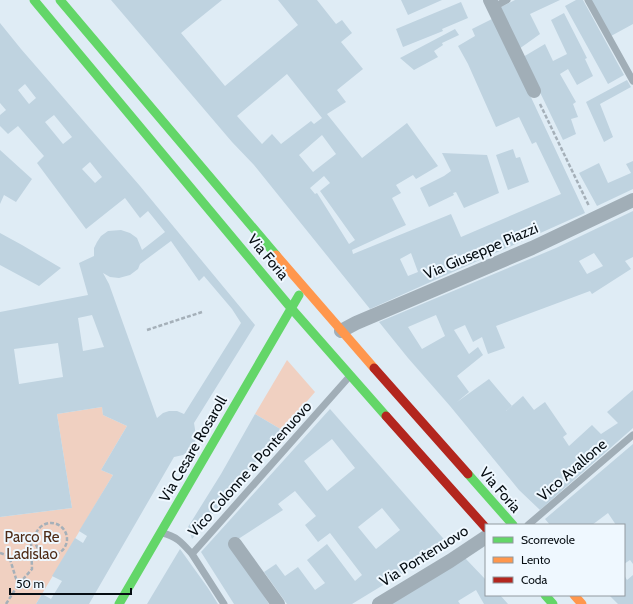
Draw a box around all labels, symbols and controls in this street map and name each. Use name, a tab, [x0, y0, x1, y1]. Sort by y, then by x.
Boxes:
street label: Via Giuseppe Piazzi	[421, 219, 541, 283]
street label: Via Foria	[244, 230, 293, 284]
street label: Via Cesare Rosaroll	[155, 392, 231, 505]
street label: Vico Colonne a Pontenuovo	[184, 398, 316, 540]
street label: Vico Avallone	[534, 435, 611, 505]
street label: Via Foria	[475, 464, 525, 517]
street label: Via Pontenuovo	[376, 522, 472, 590]
legend	[485, 524, 625, 596]
park label: Parco Re Ladislao	[5, 528, 60, 563]
text: Scorrevole	[521, 532, 575, 547]
text: Lento	[521, 552, 551, 567]
scale bar	[10, 570, 131, 596]
text: Coda	[521, 572, 547, 587]
text: 50 m	[16, 576, 44, 591]

